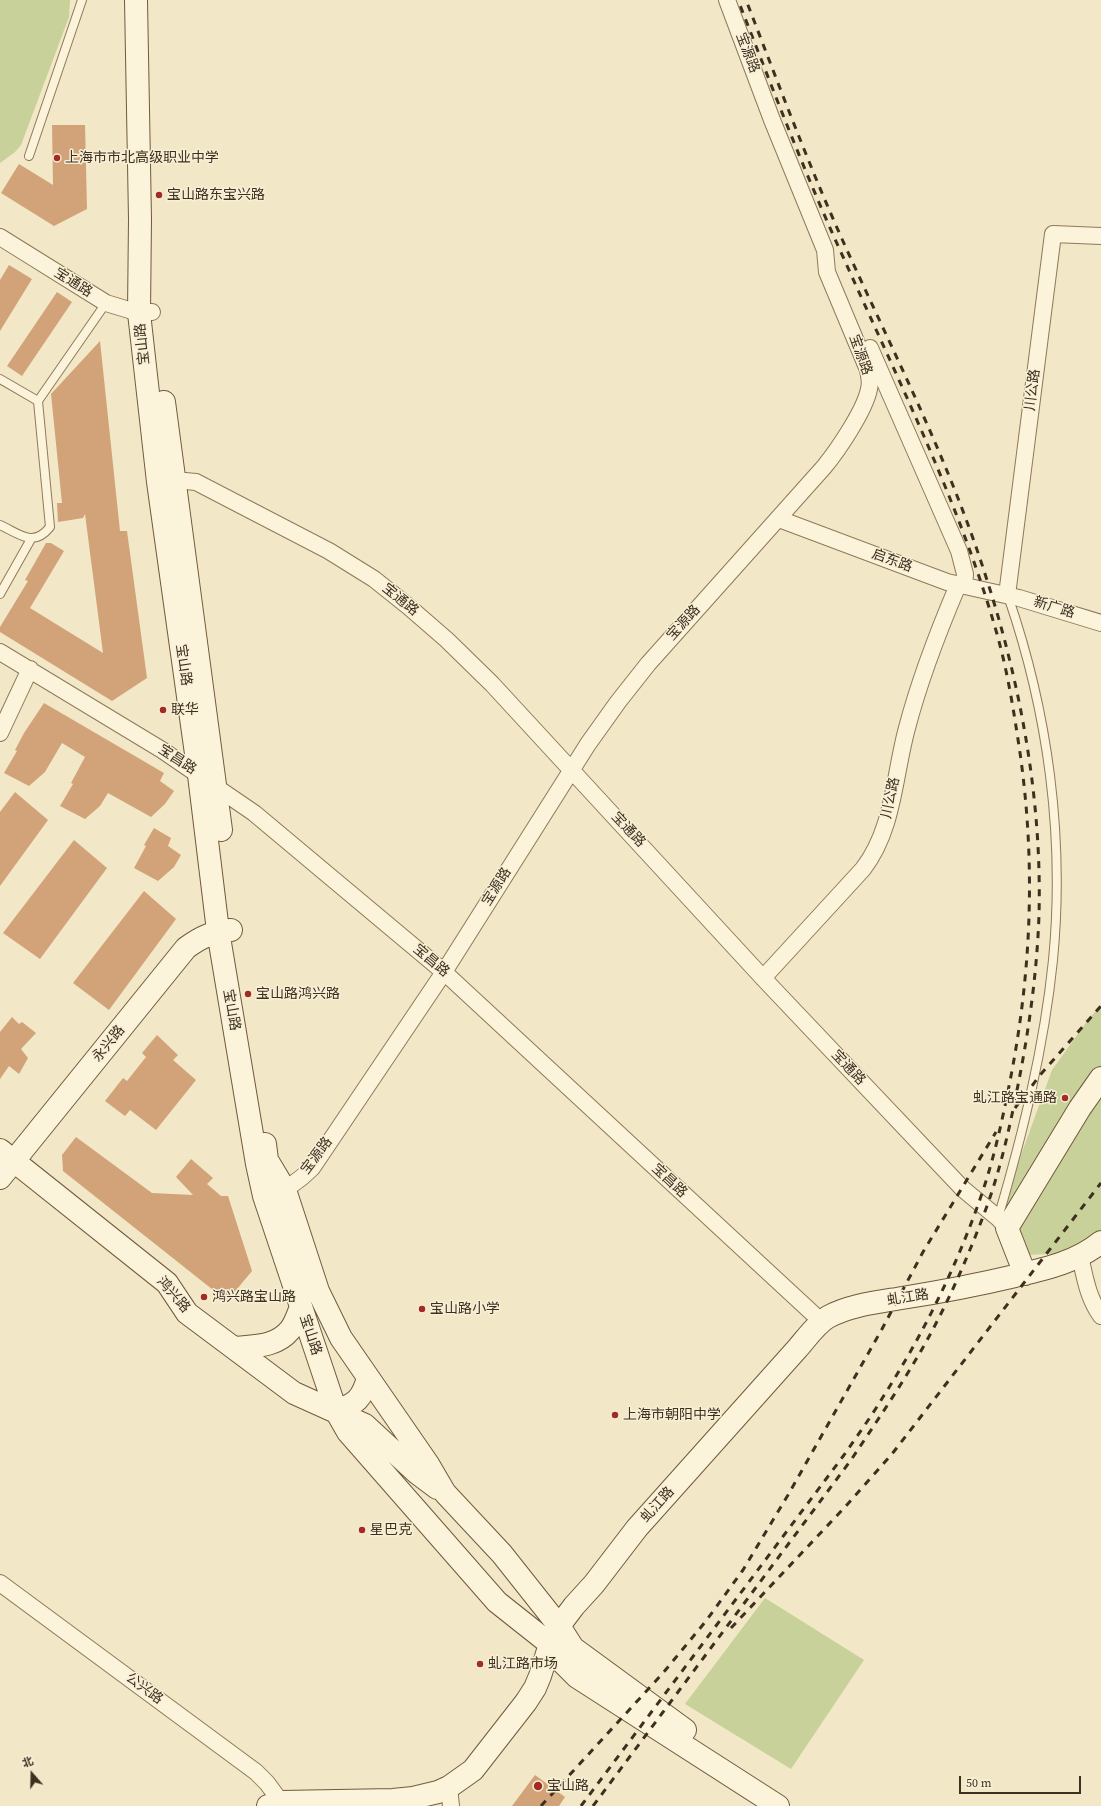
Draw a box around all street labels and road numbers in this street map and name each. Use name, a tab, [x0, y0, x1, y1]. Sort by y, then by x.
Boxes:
street label: 宝源路	[732, 30, 762, 76]
street label: 宝通路	[51, 265, 95, 301]
street label: 宝山路	[132, 322, 154, 366]
street label: 宝源路	[845, 332, 875, 378]
street label: 川公路	[1022, 368, 1044, 412]
street label: 启东路	[869, 546, 915, 576]
street label: 宝通路	[378, 580, 422, 620]
street label: 新广路	[1031, 594, 1077, 622]
street label: 宝源路	[664, 602, 704, 644]
street label: 宝山路	[172, 643, 194, 687]
street label: 宝昌路	[155, 742, 199, 778]
street label: 川公路	[878, 776, 904, 820]
street label: 宝通路	[608, 809, 648, 851]
street label: 宝源路	[479, 865, 515, 909]
street label: 宝昌路	[410, 941, 452, 981]
street label: 宝山路	[219, 988, 243, 1032]
street label: 永兴路	[89, 1022, 129, 1066]
street label: 宝通路	[828, 1047, 868, 1089]
street label: 宝源路	[298, 1134, 336, 1178]
street label: 宝昌路	[648, 1161, 690, 1201]
street label: 鸿兴路	[153, 1274, 193, 1316]
street label: 虬江路	[886, 1286, 930, 1310]
street label: 宝山路	[296, 1312, 324, 1358]
street label: 虬江路	[638, 1484, 678, 1526]
street label: 公兴路	[122, 1670, 166, 1708]

